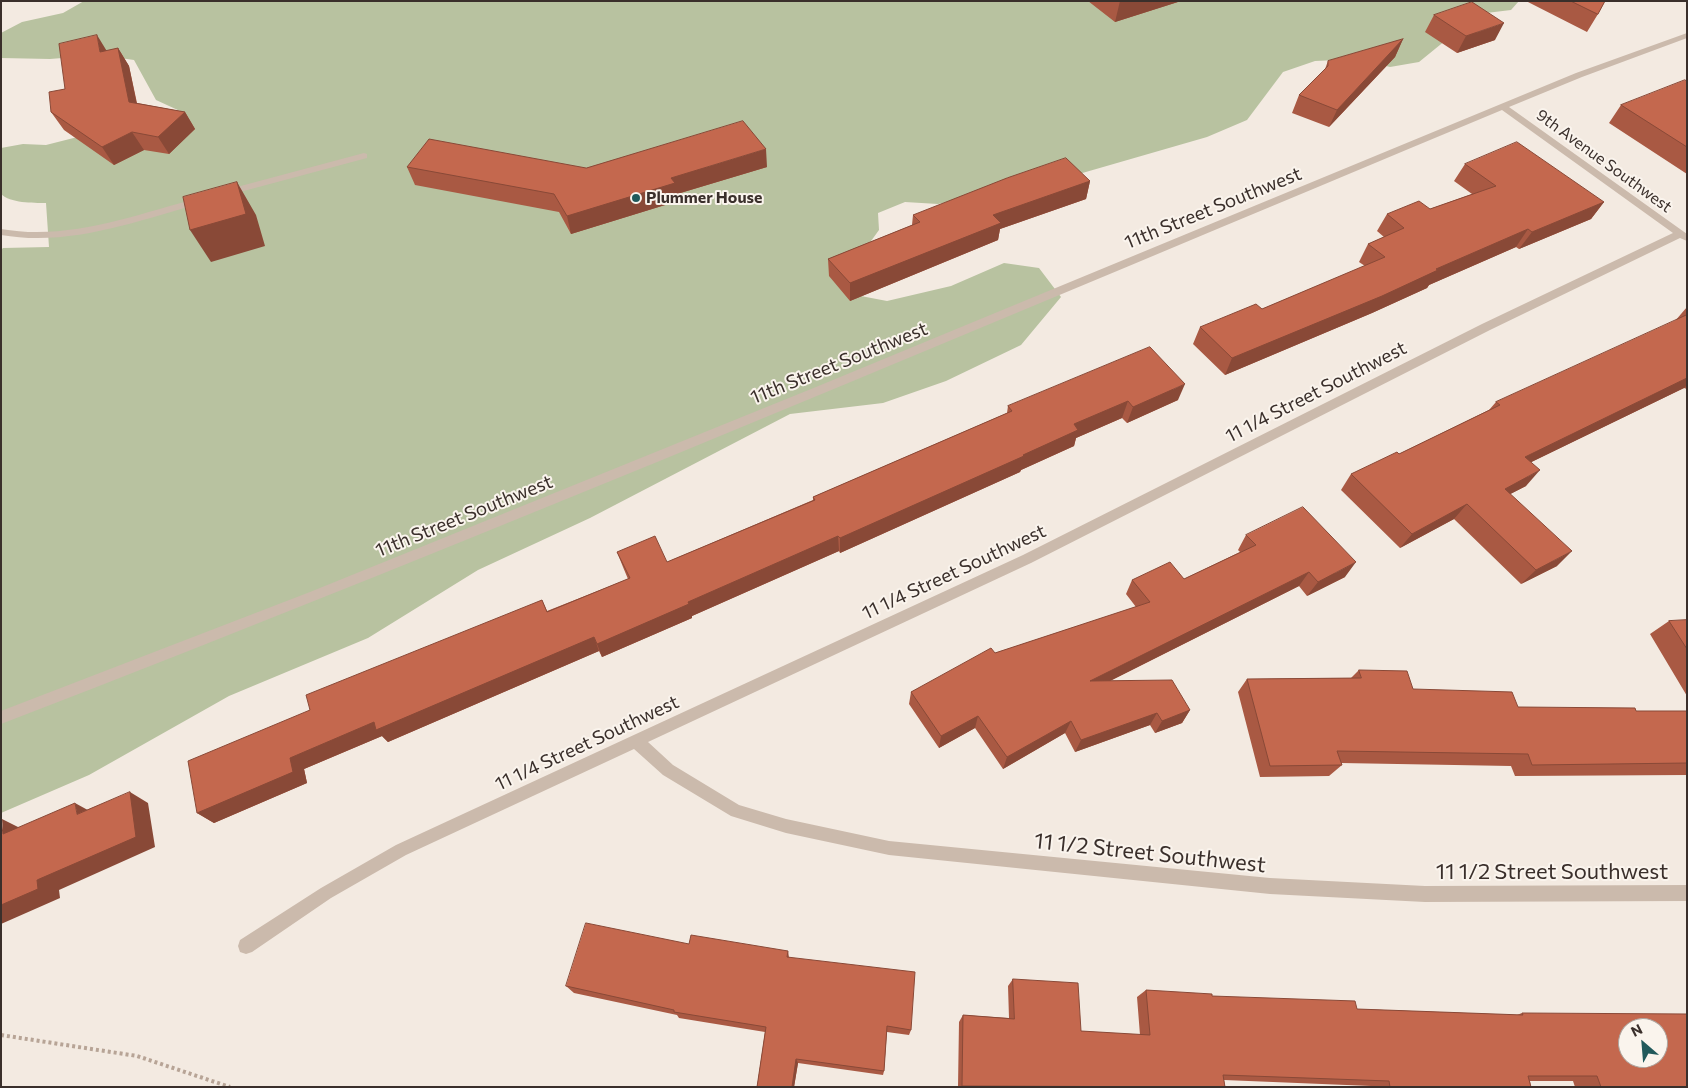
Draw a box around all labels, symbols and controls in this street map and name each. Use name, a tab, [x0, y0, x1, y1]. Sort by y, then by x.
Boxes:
street label: 9th Avenue Southwest	[1532, 105, 1676, 217]
street label: 11th Street Southwest	[1121, 162, 1305, 254]
place label: Plummer House	[646, 188, 762, 208]
marker: Plummer House	[630, 192, 642, 204]
street label: 11th Street Southwest	[747, 317, 931, 409]
street label: 11 1/4 Street Southwest	[1222, 336, 1410, 448]
street label: 11th Street Southwest	[372, 470, 556, 562]
street label: 11 1/4 Street Southwest	[858, 519, 1050, 625]
street label: 11 1/4 Street Southwest	[491, 690, 683, 796]
street label: 11 1/2 Street Southwest	[1033, 828, 1267, 878]
street label: 11 1/2 Street Southwest	[1436, 859, 1668, 885]
north arrow	[1618, 1018, 1668, 1068]
text: N	[1628, 1020, 1645, 1040]

